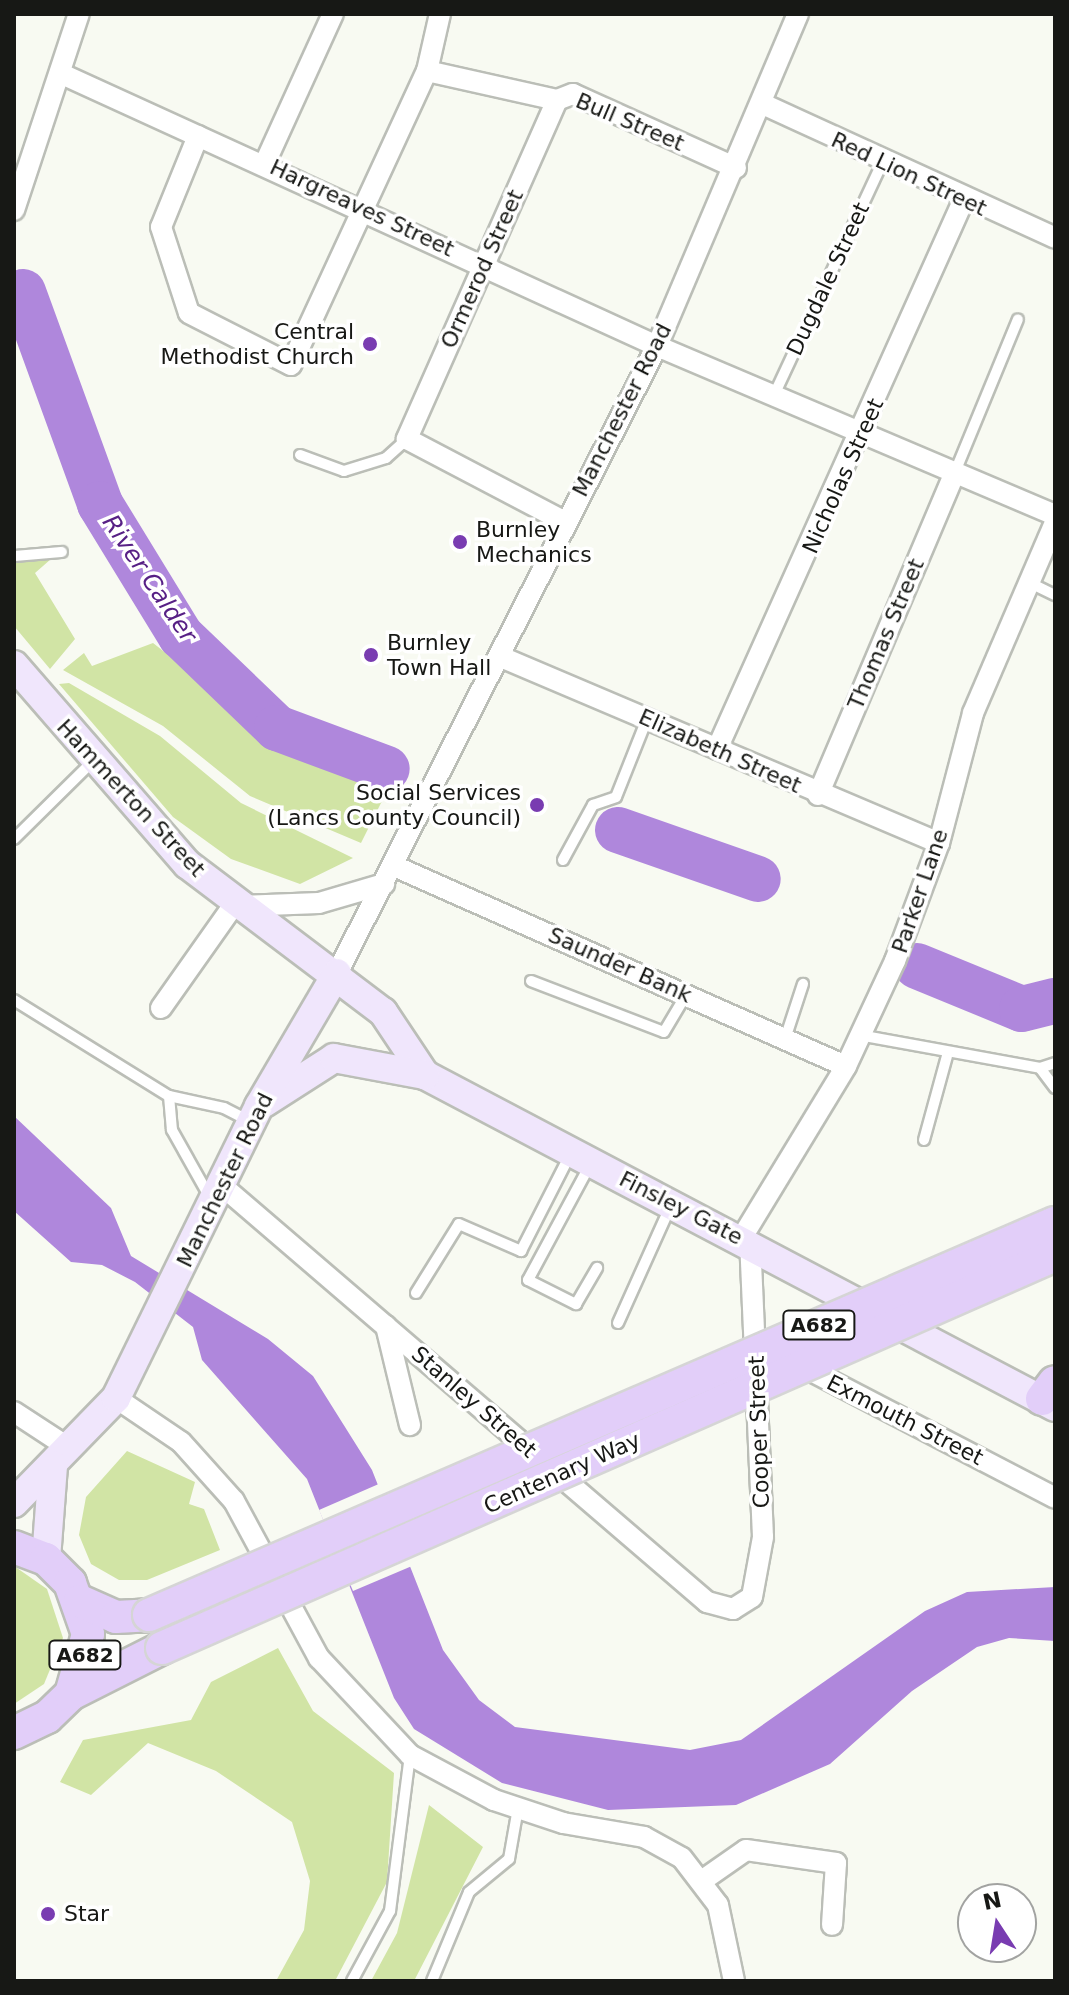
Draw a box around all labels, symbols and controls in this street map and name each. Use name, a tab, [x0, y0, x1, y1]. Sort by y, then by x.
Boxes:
street label: Bull Street	[572, 87, 688, 157]
street label: Red Lion Street	[827, 126, 991, 222]
street label: Hargreaves Street	[266, 154, 458, 262]
street label: Ormerod Street	[435, 186, 529, 352]
street label: Dugdale Street	[781, 198, 875, 360]
place label: Central Methodist Church	[160, 318, 354, 370]
street label: Manchester Road	[567, 319, 677, 501]
marker: Central Methodist Church	[361, 335, 379, 353]
street label: Nicholas Street	[797, 394, 889, 558]
water label: River Calder	[96, 510, 202, 648]
place label: Burnley Mechanics	[476, 516, 592, 568]
marker: Burnley Mechanics	[451, 533, 469, 551]
street label: Thomas Street	[842, 555, 930, 713]
place label: Burnley Town Hall	[387, 629, 491, 680]
marker: Burnley Town Hall	[362, 646, 380, 664]
street label: Elizabeth Street	[635, 703, 805, 799]
street label: Hammerton Street	[51, 714, 211, 882]
place label: Social Services (Lancs County Council)	[267, 779, 521, 830]
marker: Social Services (Lancs County Council)	[528, 796, 546, 814]
street label: Parker Lane	[886, 825, 954, 957]
street label: Saunder Bank	[544, 922, 696, 1008]
street label: Manchester Road	[171, 1088, 279, 1272]
street label: Finsley Gate	[615, 1166, 747, 1250]
road number: A682	[781, 1309, 857, 1341]
street label: Stanley Street	[406, 1341, 542, 1463]
street label: Cooper Street	[743, 1355, 775, 1509]
street label: Exmouth Street	[822, 1369, 988, 1471]
street label: Centenary Way	[480, 1427, 644, 1519]
road number: A682	[47, 1639, 123, 1671]
north arrow	[957, 1883, 1037, 1963]
text: N	[981, 1887, 1004, 1915]
place label: Star	[64, 1901, 109, 1927]
marker: Star	[39, 1905, 57, 1923]

